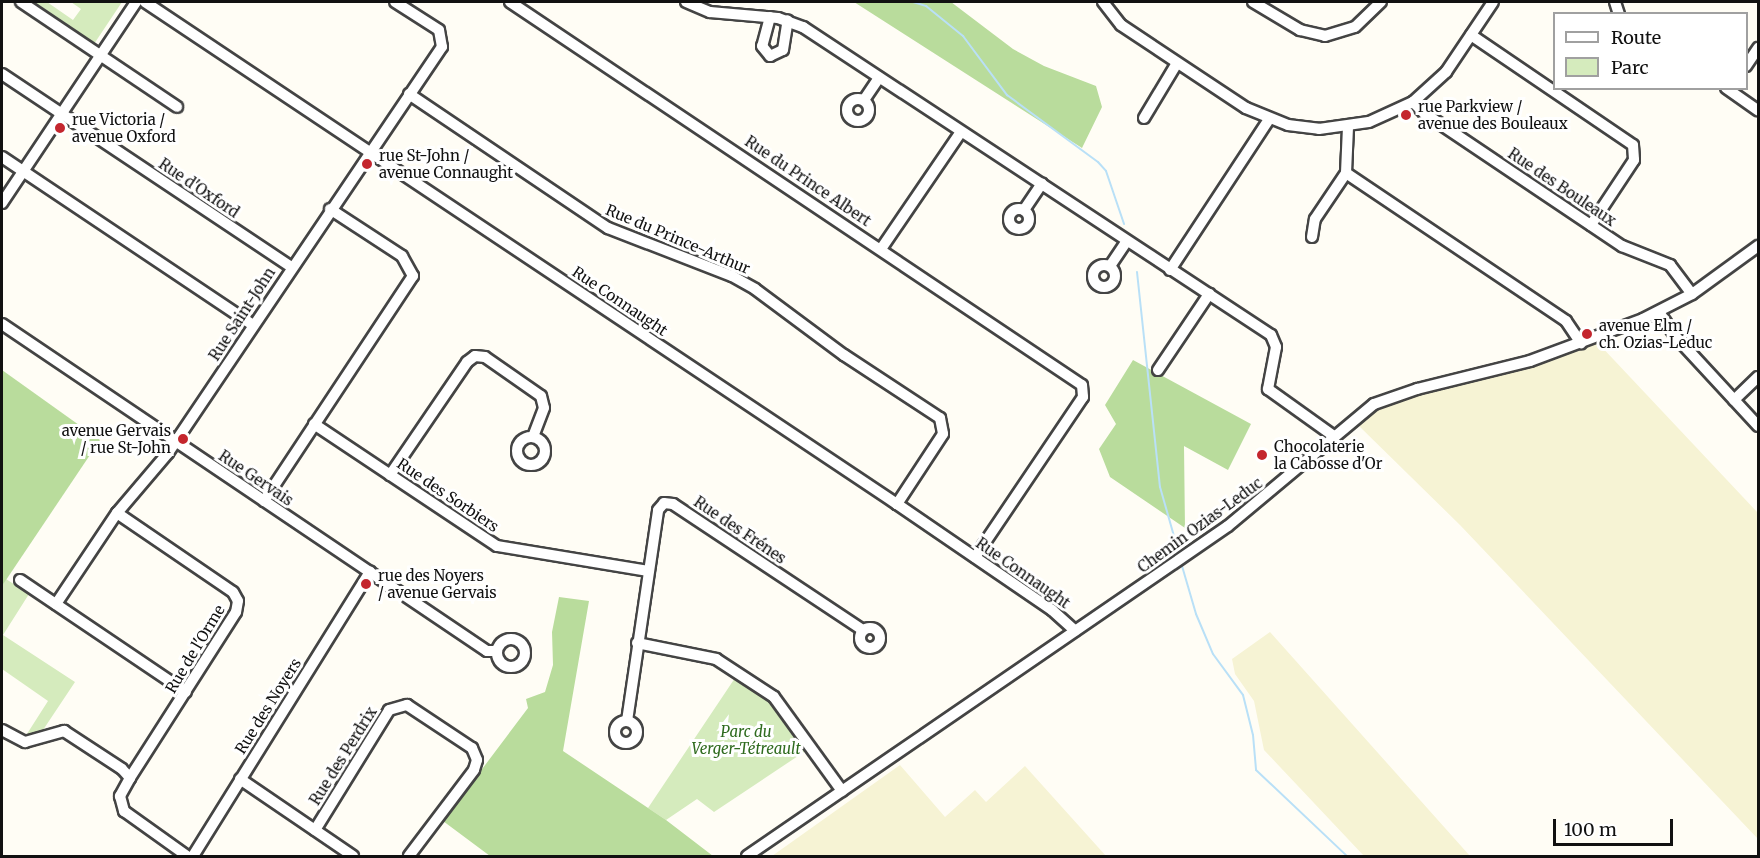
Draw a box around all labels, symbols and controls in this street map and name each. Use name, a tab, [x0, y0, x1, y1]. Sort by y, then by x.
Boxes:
legend	[1553, 12, 1748, 90]
text: Route	[1611, 26, 1661, 49]
text: Parc	[1611, 56, 1649, 79]
place label: rue Parkview / avenue des Bouleaux	[1418, 97, 1568, 132]
marker: rue Parkview / avenue des Bouleaux	[1399, 108, 1413, 122]
place label: rue Victoria / avenue Oxford	[72, 110, 176, 145]
marker: rue Victoria / avenue Oxford	[53, 121, 67, 135]
street label: Rue du Prince Albert	[742, 132, 874, 230]
street label: Rue des Bouleaux	[1505, 144, 1619, 230]
place label: rue St-John / avenue Connaught	[379, 146, 513, 181]
street label: Rue d'Oxford	[155, 155, 243, 221]
marker: rue St-John / avenue Connaught	[360, 157, 374, 171]
street label: Rue du Prince-Arthur	[603, 200, 753, 278]
street label: Rue Connaught	[569, 263, 671, 339]
street label: Rue Saint-John	[205, 264, 279, 364]
place label: avenue Elm / ch. Ozias-Leduc	[1599, 316, 1712, 351]
marker: avenue Elm / ch. Ozias-Leduc	[1580, 327, 1594, 341]
place label: avenue Gervais / rue St-John	[62, 421, 171, 456]
marker: avenue Gervais / rue St-John	[176, 432, 190, 446]
place label: Chocolaterie la Cabosse d'Or	[1274, 437, 1382, 472]
street label: Rue Gervais	[215, 447, 297, 509]
marker: Chocolaterie la Cabosse d'Or	[1255, 448, 1269, 462]
street label: Rue des Sorbiers	[394, 454, 502, 536]
street label: Chemin Ozias-Leduc	[1134, 474, 1266, 576]
street label: Rue des Frénes	[691, 493, 789, 567]
street label: Rue Connaught	[973, 534, 1073, 612]
place label: rue des Noyers / avenue Gervais	[378, 566, 497, 601]
marker: rue des Noyers / avenue Gervais	[359, 577, 373, 591]
street label: Rue de l'Orme	[162, 602, 228, 696]
street label: Rue des Noyers	[231, 655, 305, 757]
street label: Rue des Perdrix	[306, 704, 380, 808]
park label: Parc du Verger-Tétreault	[691, 722, 801, 757]
scale bar	[1556, 807, 1676, 845]
text: 100 m	[1564, 818, 1617, 841]

